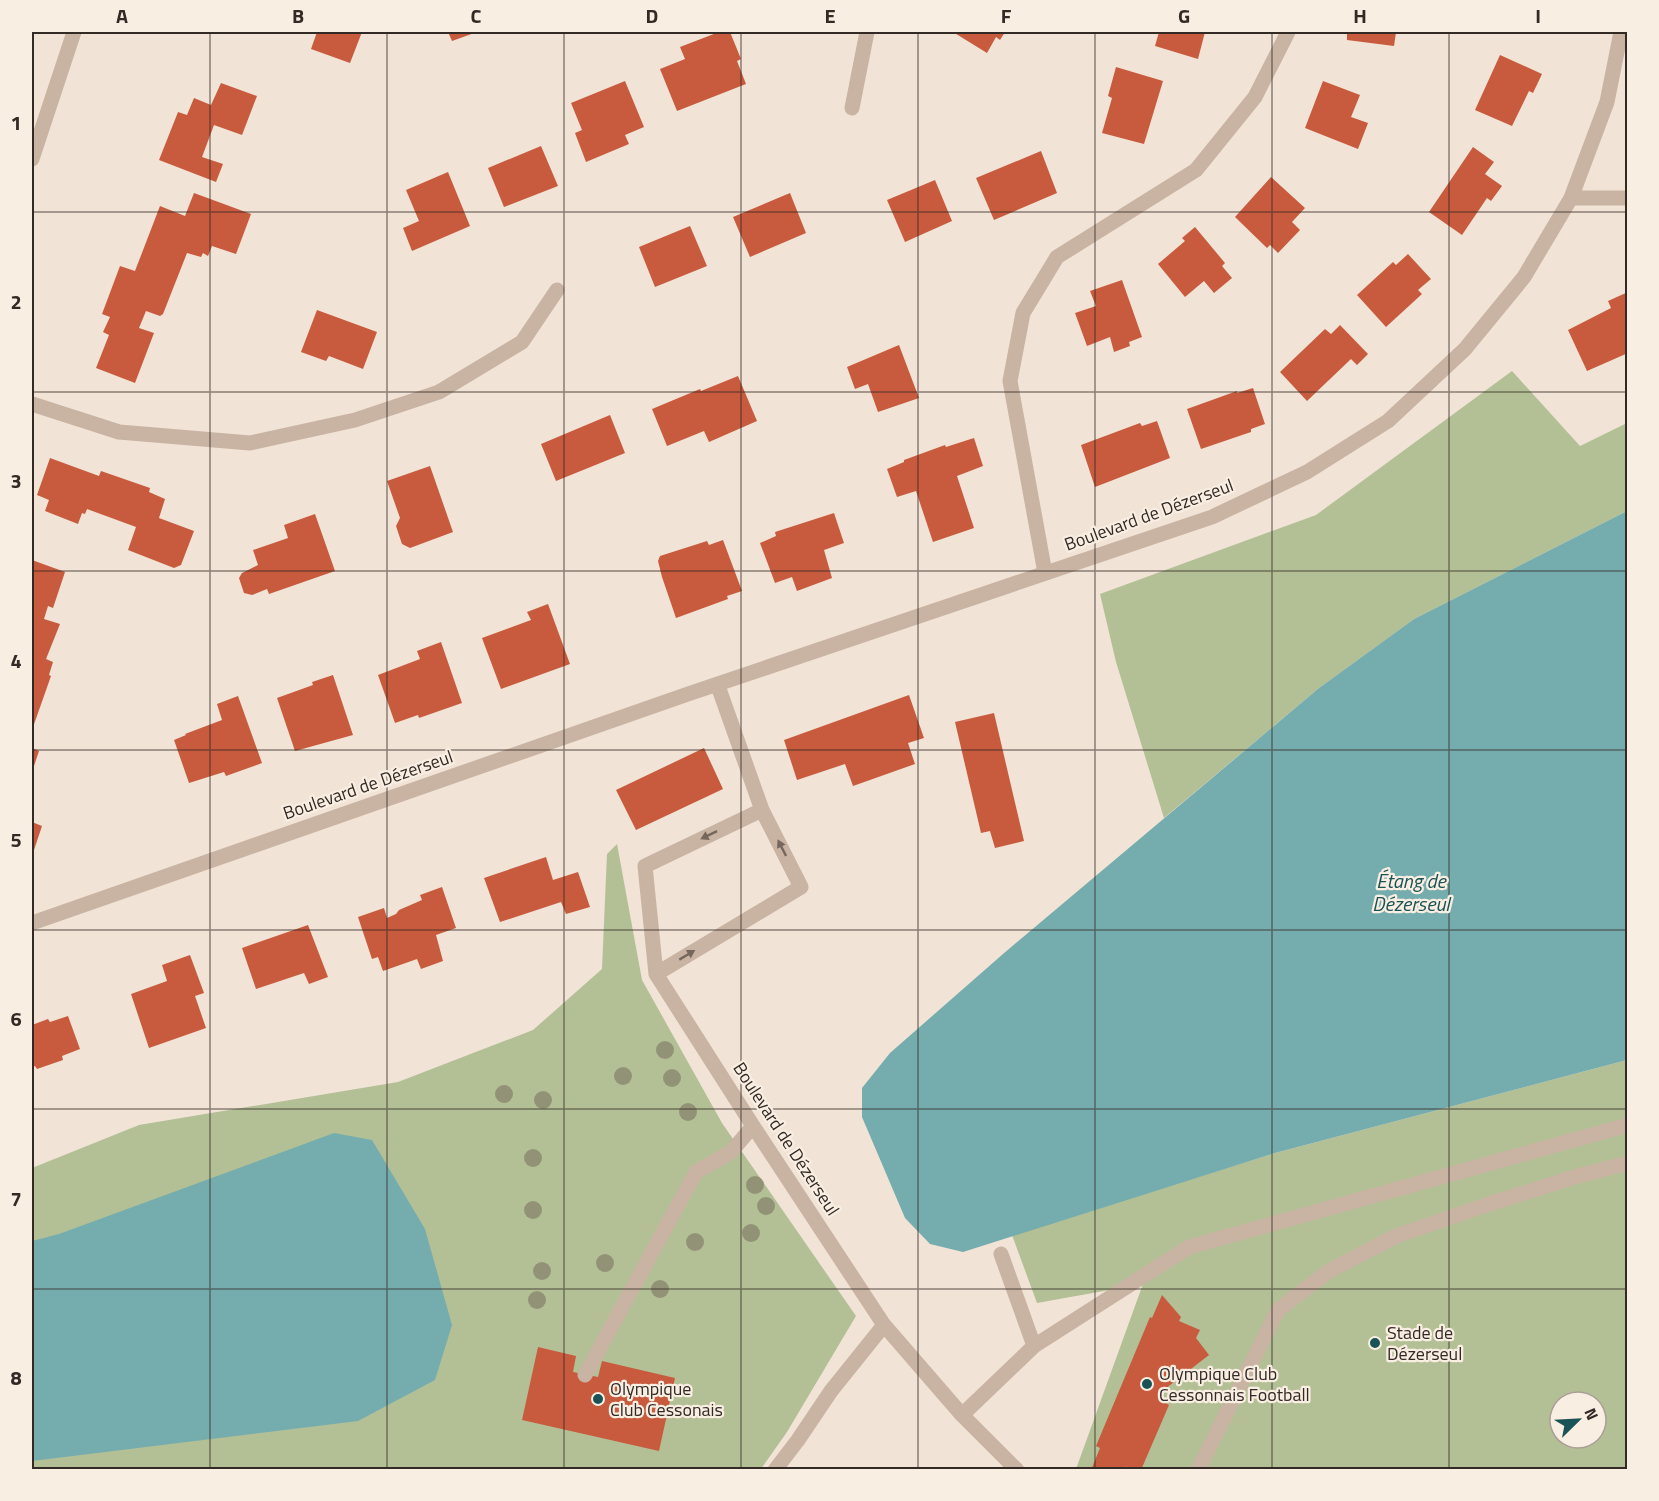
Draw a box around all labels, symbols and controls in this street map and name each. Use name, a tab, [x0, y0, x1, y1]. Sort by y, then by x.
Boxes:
text: A	[116, 0, 128, 31]
text: B	[292, 0, 304, 31]
text: C	[471, 0, 482, 31]
text: D	[646, 0, 658, 31]
text: E	[824, 0, 836, 31]
text: F	[1001, 0, 1012, 31]
text: G	[1178, 0, 1190, 31]
text: H	[1353, 0, 1367, 31]
text: I	[1535, 0, 1541, 31]
text: 1	[10, 107, 22, 138]
text: 2	[10, 286, 22, 317]
text: 3	[10, 465, 22, 496]
street label: Boulevard de Dézerseul	[1060, 471, 1237, 558]
text: 4	[10, 645, 22, 676]
street label: Boulevard de Dézerseul	[279, 743, 456, 826]
text: 5	[10, 824, 22, 855]
one-way arrow	[701, 830, 718, 840]
one-way arrow	[777, 840, 786, 857]
water label: Étang de Dézerseul	[1372, 865, 1452, 919]
one-way arrow	[679, 950, 696, 960]
text: 6	[10, 1003, 22, 1034]
street label: Boulevard de Dézerseul	[727, 1057, 846, 1221]
text: 7	[10, 1183, 22, 1214]
place label: Stade de Dézerseul	[1387, 1319, 1462, 1367]
marker: Stade de Dézerseul	[1368, 1336, 1382, 1350]
place label: Olympique Club Cessonnais Football	[1159, 1360, 1310, 1408]
text: 8	[10, 1362, 22, 1393]
place label: Olympique Club Cessonais	[610, 1375, 723, 1423]
marker: Olympique Club Cessonnais Football	[1140, 1377, 1154, 1391]
north arrow	[1548, 1390, 1608, 1450]
marker: Olympique Club Cessonais	[591, 1392, 605, 1406]
text: N	[1578, 1404, 1605, 1424]

